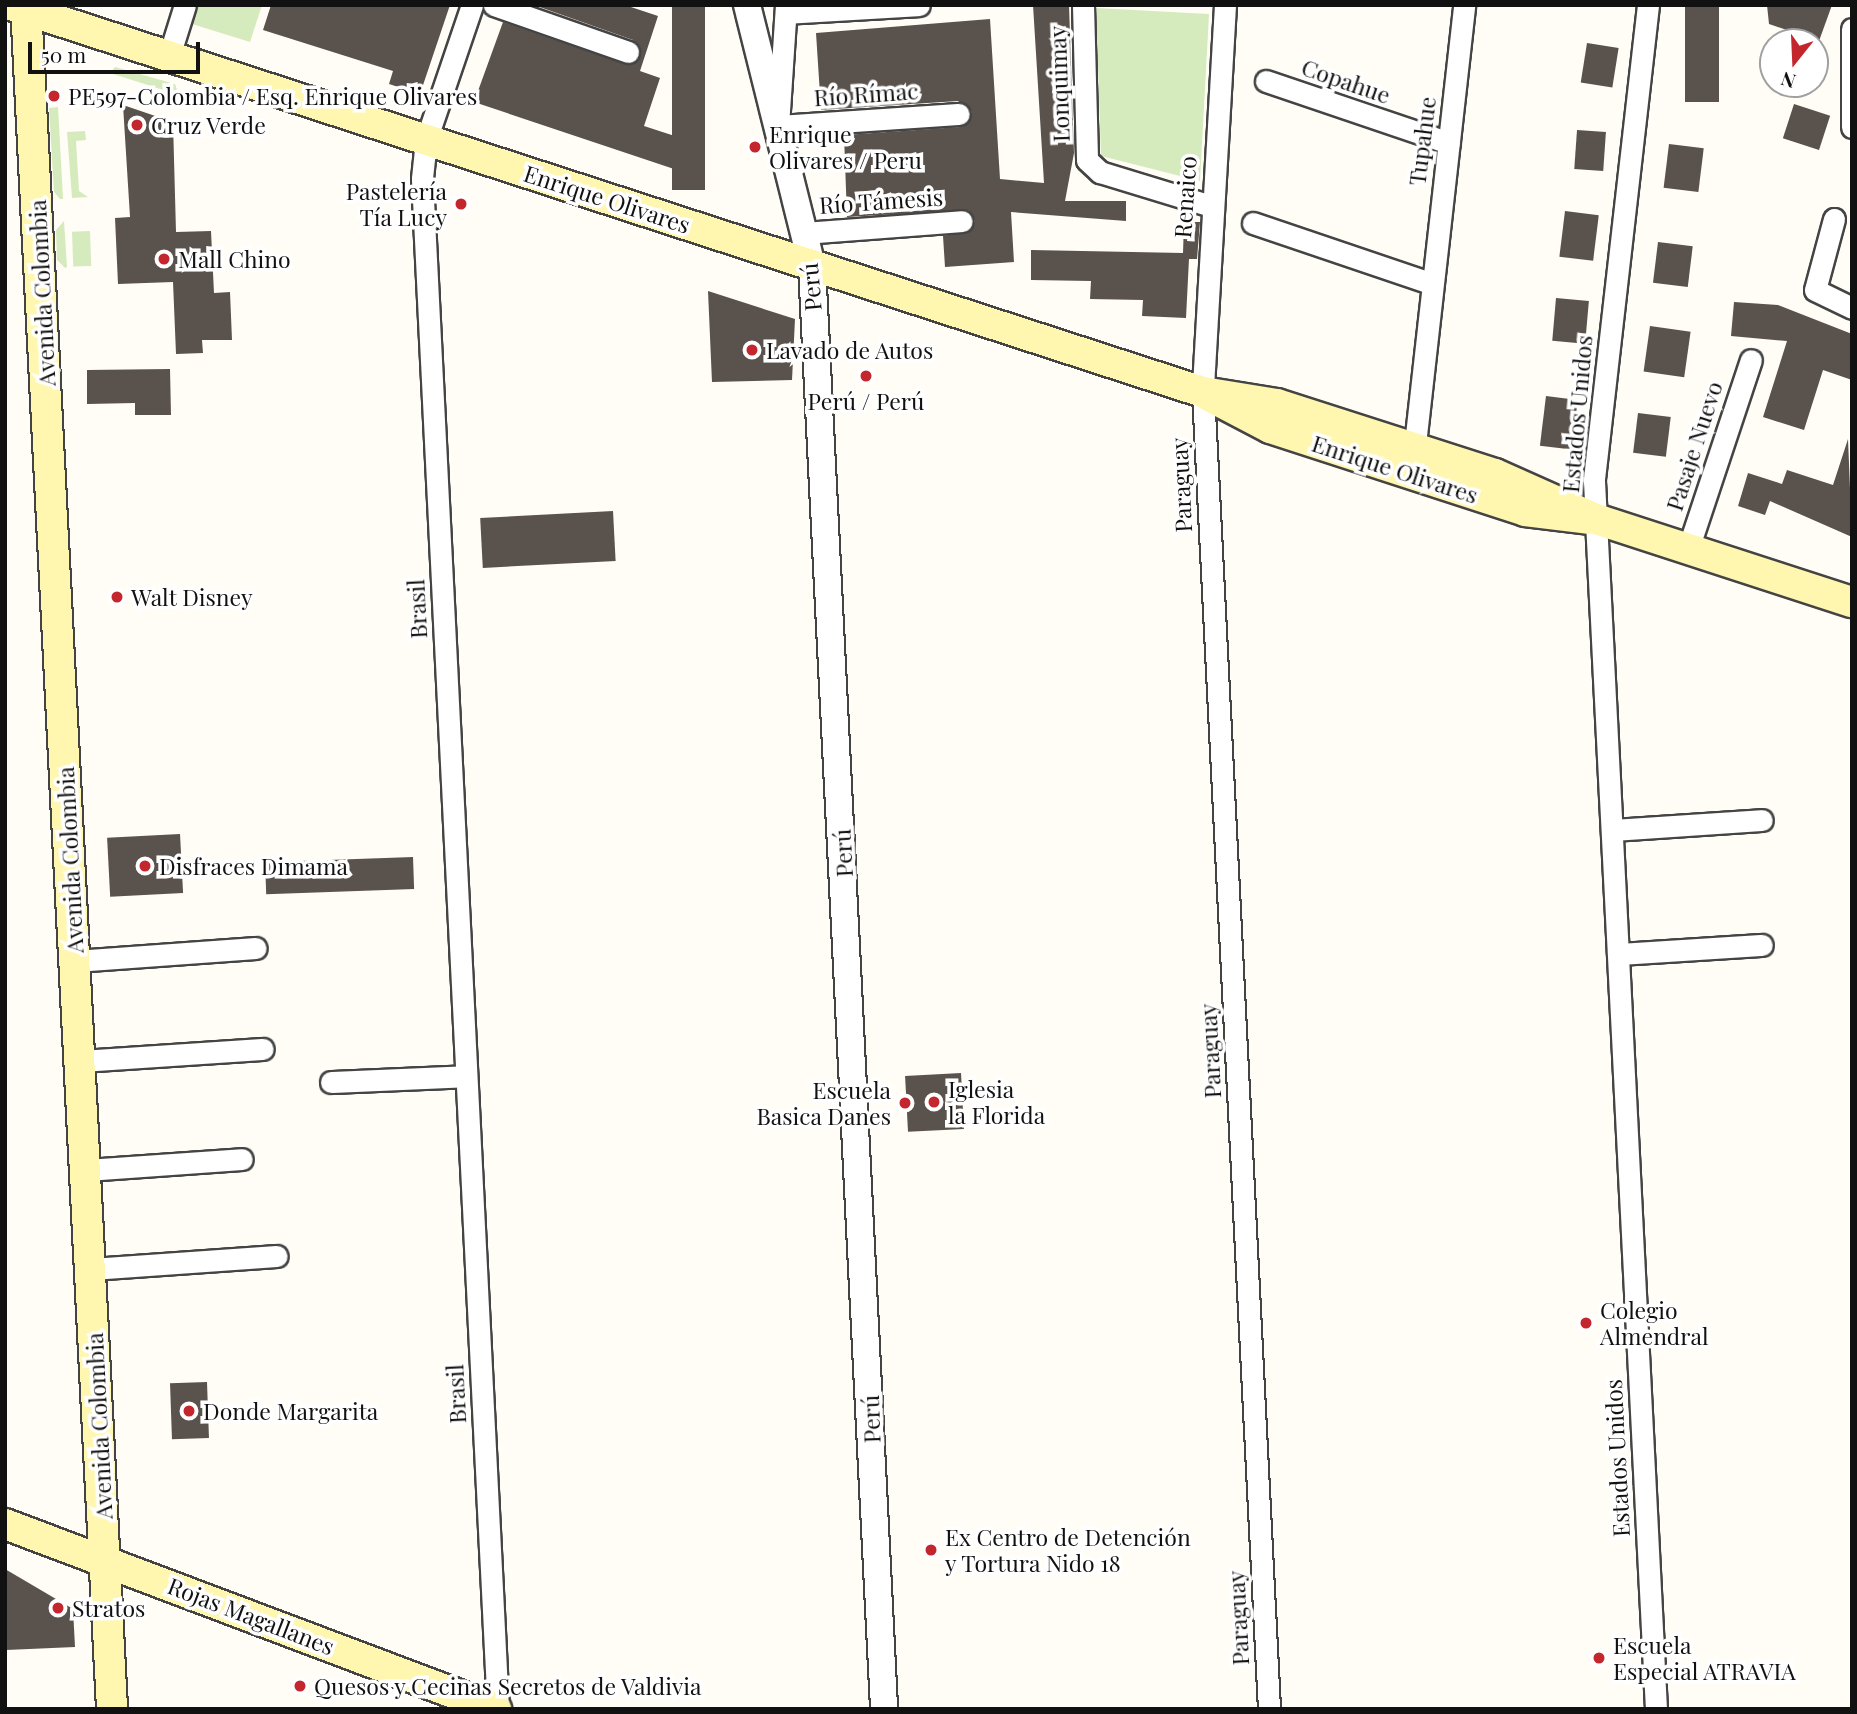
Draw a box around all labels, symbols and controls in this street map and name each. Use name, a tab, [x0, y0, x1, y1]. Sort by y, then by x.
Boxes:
street label: Lonquimay	[1043, 25, 1075, 143]
scale bar	[32, 28, 203, 72]
north arrow	[1759, 28, 1829, 98]
text: 50 m	[41, 40, 86, 68]
street label: Copahue	[1298, 53, 1394, 109]
text: N	[1778, 67, 1799, 96]
street label: Río Rímac	[813, 77, 919, 111]
place label: PE597-Colombia / Esq. Enrique Olivares	[68, 82, 478, 110]
marker: PE597-Colombia / Esq. Enrique Olivares	[46, 88, 62, 104]
street label: Tupahue	[1403, 95, 1441, 187]
place label: Cruz Verde	[151, 111, 267, 139]
marker: Cruz Verde	[129, 117, 145, 133]
place label: Enrique Olivares / Peru	[769, 120, 922, 174]
marker: Enrique Olivares / Peru	[747, 139, 763, 155]
street label: Renaico	[1168, 155, 1202, 239]
street label: Enrique Olivares	[521, 159, 693, 239]
place label: Pastelería Tía Lucy	[346, 177, 447, 231]
street label: Río Támesis	[818, 183, 944, 219]
marker: Pastelería Tía Lucy	[453, 196, 469, 212]
street label: Avenida Colombia	[23, 199, 61, 387]
place label: Mall Chino	[178, 245, 291, 273]
marker: Mall Chino	[156, 251, 172, 267]
street label: Perú	[795, 262, 827, 312]
street label: Estados Unidos	[1556, 334, 1598, 494]
place label: Lavado de Autos	[766, 336, 934, 364]
marker: Lavado de Autos	[744, 342, 760, 358]
marker: Perú / Perú	[858, 368, 874, 384]
street label: Pasaje Nuevo	[1660, 378, 1728, 514]
place label: Perú / Perú	[808, 387, 924, 415]
street label: Enrique Olivares	[1309, 429, 1481, 509]
street label: Paraguay	[1165, 437, 1197, 533]
street label: Brasil	[402, 579, 432, 639]
place label: Walt Disney	[131, 583, 253, 611]
marker: Walt Disney	[109, 589, 125, 605]
street label: Avenida Colombia	[51, 766, 89, 954]
street label: Perú	[828, 828, 858, 878]
place label: Disfraces Dimama	[159, 852, 348, 880]
marker: Disfraces Dimama	[137, 858, 153, 874]
street label: Paraguay	[1194, 1003, 1226, 1099]
place label: Iglesia la Florida	[948, 1075, 1045, 1129]
place label: Escuela Basica Danes	[756, 1076, 891, 1130]
marker: Iglesia la Florida	[926, 1094, 942, 1110]
marker: Escuela Basica Danes	[897, 1095, 913, 1111]
place label: Colegio Almendral	[1600, 1296, 1708, 1350]
marker: Colegio Almendral	[1578, 1315, 1594, 1331]
street label: Avenida Colombia	[80, 1332, 118, 1520]
street label: Brasil	[441, 1364, 471, 1424]
street label: Estados Unidos	[1599, 1378, 1635, 1538]
street label: Perú	[856, 1394, 886, 1444]
place label: Donde Margarita	[203, 1397, 378, 1425]
marker: Donde Margarita	[181, 1403, 197, 1419]
place label: Ex Centro de Detención y Tortura Nido 18	[945, 1523, 1191, 1577]
marker: Ex Centro de Detención y Tortura Nido 18	[923, 1542, 939, 1558]
street label: Paraguay	[1222, 1570, 1254, 1666]
street label: Rojas Magallanes	[164, 1572, 338, 1660]
place label: Stratos	[72, 1594, 145, 1622]
marker: Stratos	[50, 1600, 66, 1616]
place label: Escuela Especial ATRAVIA	[1613, 1631, 1797, 1685]
marker: Escuela Especial ATRAVIA	[1591, 1650, 1607, 1666]
place label: Quesos y Cecinas Secretos de Valdivia	[314, 1672, 703, 1700]
marker: Quesos y Cecinas Secretos de Valdivia	[292, 1678, 308, 1694]

